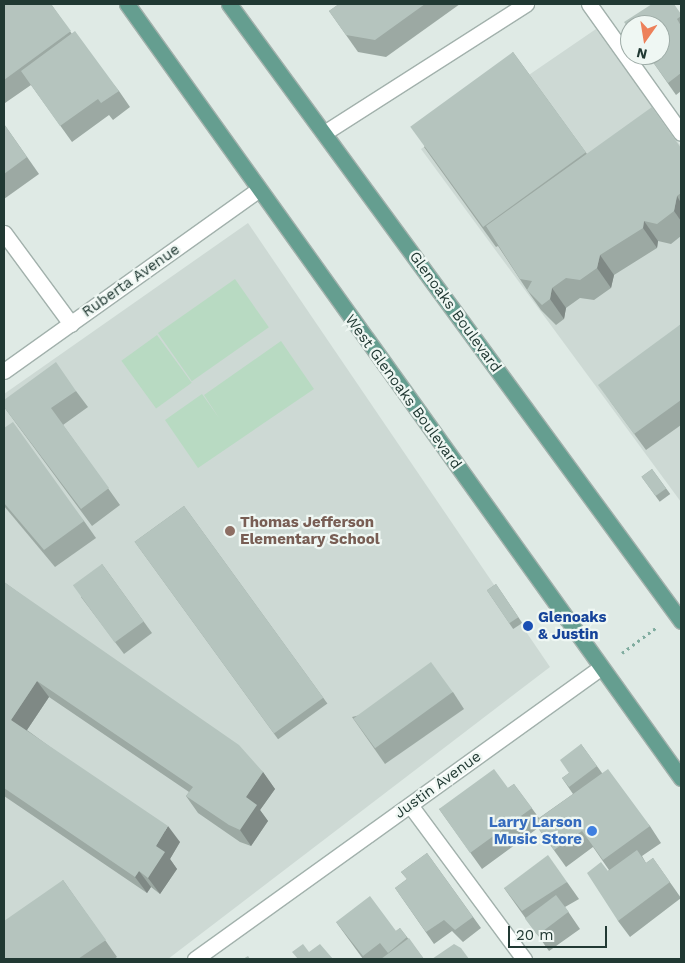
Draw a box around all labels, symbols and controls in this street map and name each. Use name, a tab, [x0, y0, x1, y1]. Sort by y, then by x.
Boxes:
north arrow	[620, 15, 670, 65]
text: N	[635, 45, 649, 63]
street label: Ruberta Avenue	[78, 240, 184, 322]
street label: Glenoaks Boulevard	[405, 248, 505, 376]
street label: West Glenoaks Boulevard	[341, 311, 465, 473]
place label: Thomas Jefferson Elementary School	[240, 513, 380, 548]
marker: Thomas Jefferson Elementary School	[224, 525, 236, 537]
place label: Glenoaks & Justin	[538, 608, 607, 643]
marker: Glenoaks & Justin	[522, 620, 534, 632]
street label: Justin Avenue	[391, 747, 485, 823]
place label: Larry Larson Music Store	[488, 813, 582, 848]
marker: Larry Larson Music Store	[586, 825, 598, 837]
scale bar	[510, 916, 609, 948]
text: 20 m	[516, 926, 554, 944]

